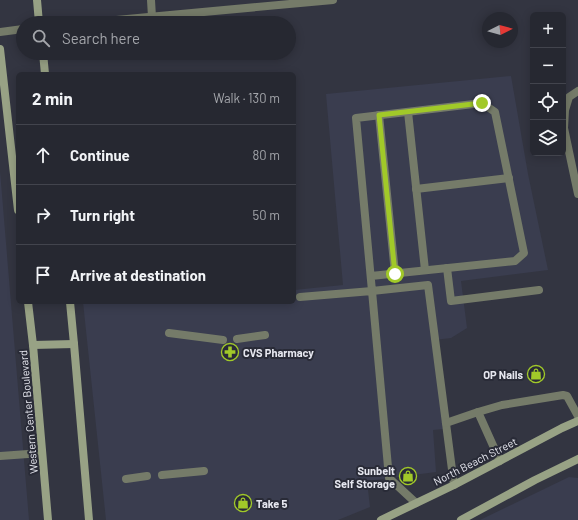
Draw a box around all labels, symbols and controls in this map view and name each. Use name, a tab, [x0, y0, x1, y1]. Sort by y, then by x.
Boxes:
north arrow	[482, 12, 518, 48]
map controls	[530, 12, 566, 156]
button: +	[530, 12, 566, 48]
search box	[16, 16, 296, 60]
icon: search	[30, 27, 52, 49]
text: Search here	[62, 29, 140, 47]
button: −	[530, 48, 566, 84]
button: locate	[530, 84, 566, 120]
text: 2 min	[32, 88, 73, 108]
text: Walk · 130 m	[213, 90, 280, 106]
route end	[473, 94, 491, 112]
button: layers	[530, 120, 566, 156]
icon: ahead	[32, 144, 54, 166]
text: Continue	[70, 146, 130, 164]
text: 80 m	[253, 147, 280, 163]
icon: right	[32, 204, 54, 226]
text: Turn right	[70, 206, 135, 224]
text: 50 m	[253, 207, 280, 223]
icon: arrive	[32, 264, 54, 286]
route start	[386, 265, 404, 283]
text: Arrive at destination	[70, 266, 206, 284]
pharmacy icon: CVS Pharmacy	[220, 342, 240, 362]
place label: CVS Pharmacy	[243, 346, 314, 359]
street label: Western Center Boulevard	[16, 350, 40, 474]
shop icon: OP Nails	[526, 364, 546, 384]
place label: OP Nails	[483, 368, 523, 381]
street label: North Beach Street	[431, 434, 519, 488]
place label: Sunbelt Self Storage	[334, 464, 395, 490]
shop icon: Sunbelt Self Storage	[398, 466, 418, 486]
shop icon: Take 5	[233, 493, 253, 513]
place label: Take 5	[256, 497, 287, 510]

